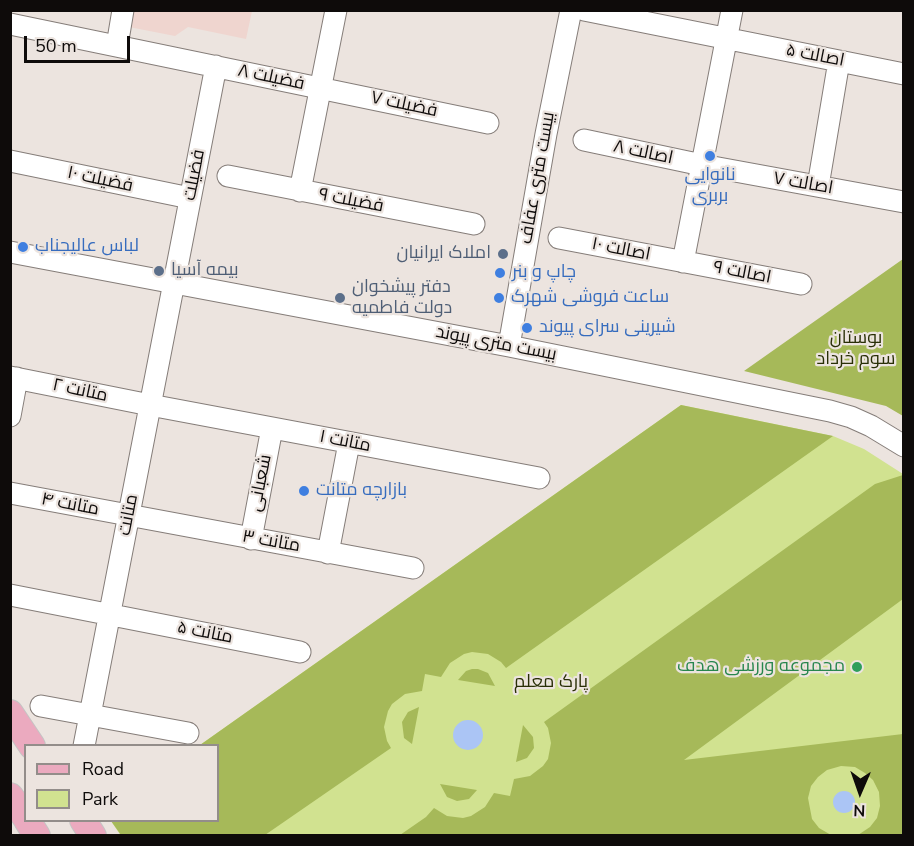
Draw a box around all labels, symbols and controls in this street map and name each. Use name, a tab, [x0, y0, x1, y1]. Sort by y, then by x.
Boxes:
scale bar	[27, 24, 134, 62]
text: 50 m	[35, 34, 77, 58]
street label: اصالت ۵	[784, 40, 846, 72]
street label: فضیلت ۸	[236, 60, 306, 96]
street label: فضیلت ۷	[369, 87, 439, 123]
street label: بیست متری عفاف	[516, 110, 560, 246]
street label: اصالت ۸	[611, 136, 675, 170]
street label: فضیلت	[179, 148, 211, 202]
marker: نانوایی بربری	[703, 149, 717, 163]
street label: فضیلت ۱۰	[65, 163, 135, 197]
place label: نانوایی بربری	[685, 165, 735, 207]
street label: اصالت ۷	[771, 168, 835, 200]
street label: فضیلت ۹	[317, 184, 385, 218]
street label: اصالت ۱۰	[590, 234, 652, 266]
place label: لباس عالیجناب	[35, 236, 139, 258]
marker: لباس عالیجناب	[16, 240, 30, 254]
place label: املاک ایرانیان	[397, 243, 491, 265]
marker: املاک ایرانیان	[496, 247, 510, 261]
street label: اصالت ۹	[711, 257, 773, 289]
place label: بیمه آسیا	[171, 260, 239, 282]
place label: چاپ و بنر	[512, 262, 576, 284]
marker: بیمه آسیا	[152, 264, 166, 278]
marker: چاپ و بنر	[493, 266, 507, 280]
place label: دفتر پیشخوان دولت فاطمیه	[352, 277, 452, 320]
place label: ساعت فروشی شهرک	[511, 287, 669, 309]
marker: دفتر پیشخوان دولت فاطمیه	[333, 291, 347, 305]
marker: ساعت فروشی شهرک	[492, 291, 506, 305]
place label: شیرینی سرای پیوند	[539, 317, 676, 339]
marker: شیرینی سرای پیوند	[520, 321, 534, 335]
street label: بیست متری پیوند	[434, 322, 558, 366]
park label: بوستان سوم خرداد	[817, 328, 895, 370]
street label: متانت ۲	[50, 375, 110, 407]
street label: متانت ۱	[317, 426, 373, 458]
street label: شعبانی	[245, 453, 277, 513]
place label: بازارچه متانت	[316, 480, 407, 502]
marker: بازارچه متانت	[297, 484, 311, 498]
street label: متانت ۴	[39, 489, 101, 521]
street label: متانت	[114, 492, 144, 538]
street label: متانت ۳	[240, 526, 302, 558]
street label: متانت ۵	[175, 617, 235, 649]
place label: مجموعه ورزشی هدف	[677, 656, 845, 678]
marker: مجموعه ورزشی هدف	[850, 660, 864, 674]
park label: پارک معلم	[514, 672, 588, 694]
legend	[24, 744, 219, 822]
text: Road	[82, 757, 124, 781]
north arrow	[830, 762, 890, 822]
text: Park	[82, 787, 118, 811]
text: N	[853, 799, 866, 821]

